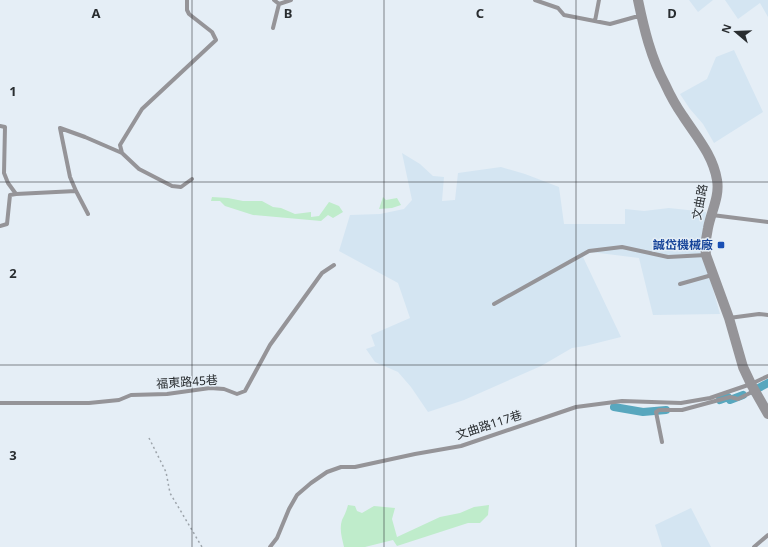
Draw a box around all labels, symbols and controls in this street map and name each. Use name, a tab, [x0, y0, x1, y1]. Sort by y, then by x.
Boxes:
text: A	[92, 4, 101, 22]
text: B	[284, 4, 292, 22]
text: C	[476, 4, 484, 22]
text: D	[667, 4, 677, 22]
north arrow	[716, 12, 756, 52]
text: N	[718, 22, 735, 35]
text: 1	[9, 82, 17, 100]
street label: 文曲路	[688, 183, 711, 221]
place label: 誠岱機械廠	[653, 236, 713, 253]
marker: 誠岱機械廠	[716, 240, 726, 250]
text: 2	[9, 264, 17, 282]
street label: 福東路45巷	[156, 371, 218, 392]
street label: 文曲路117巷	[454, 406, 524, 443]
text: 3	[9, 446, 17, 464]

